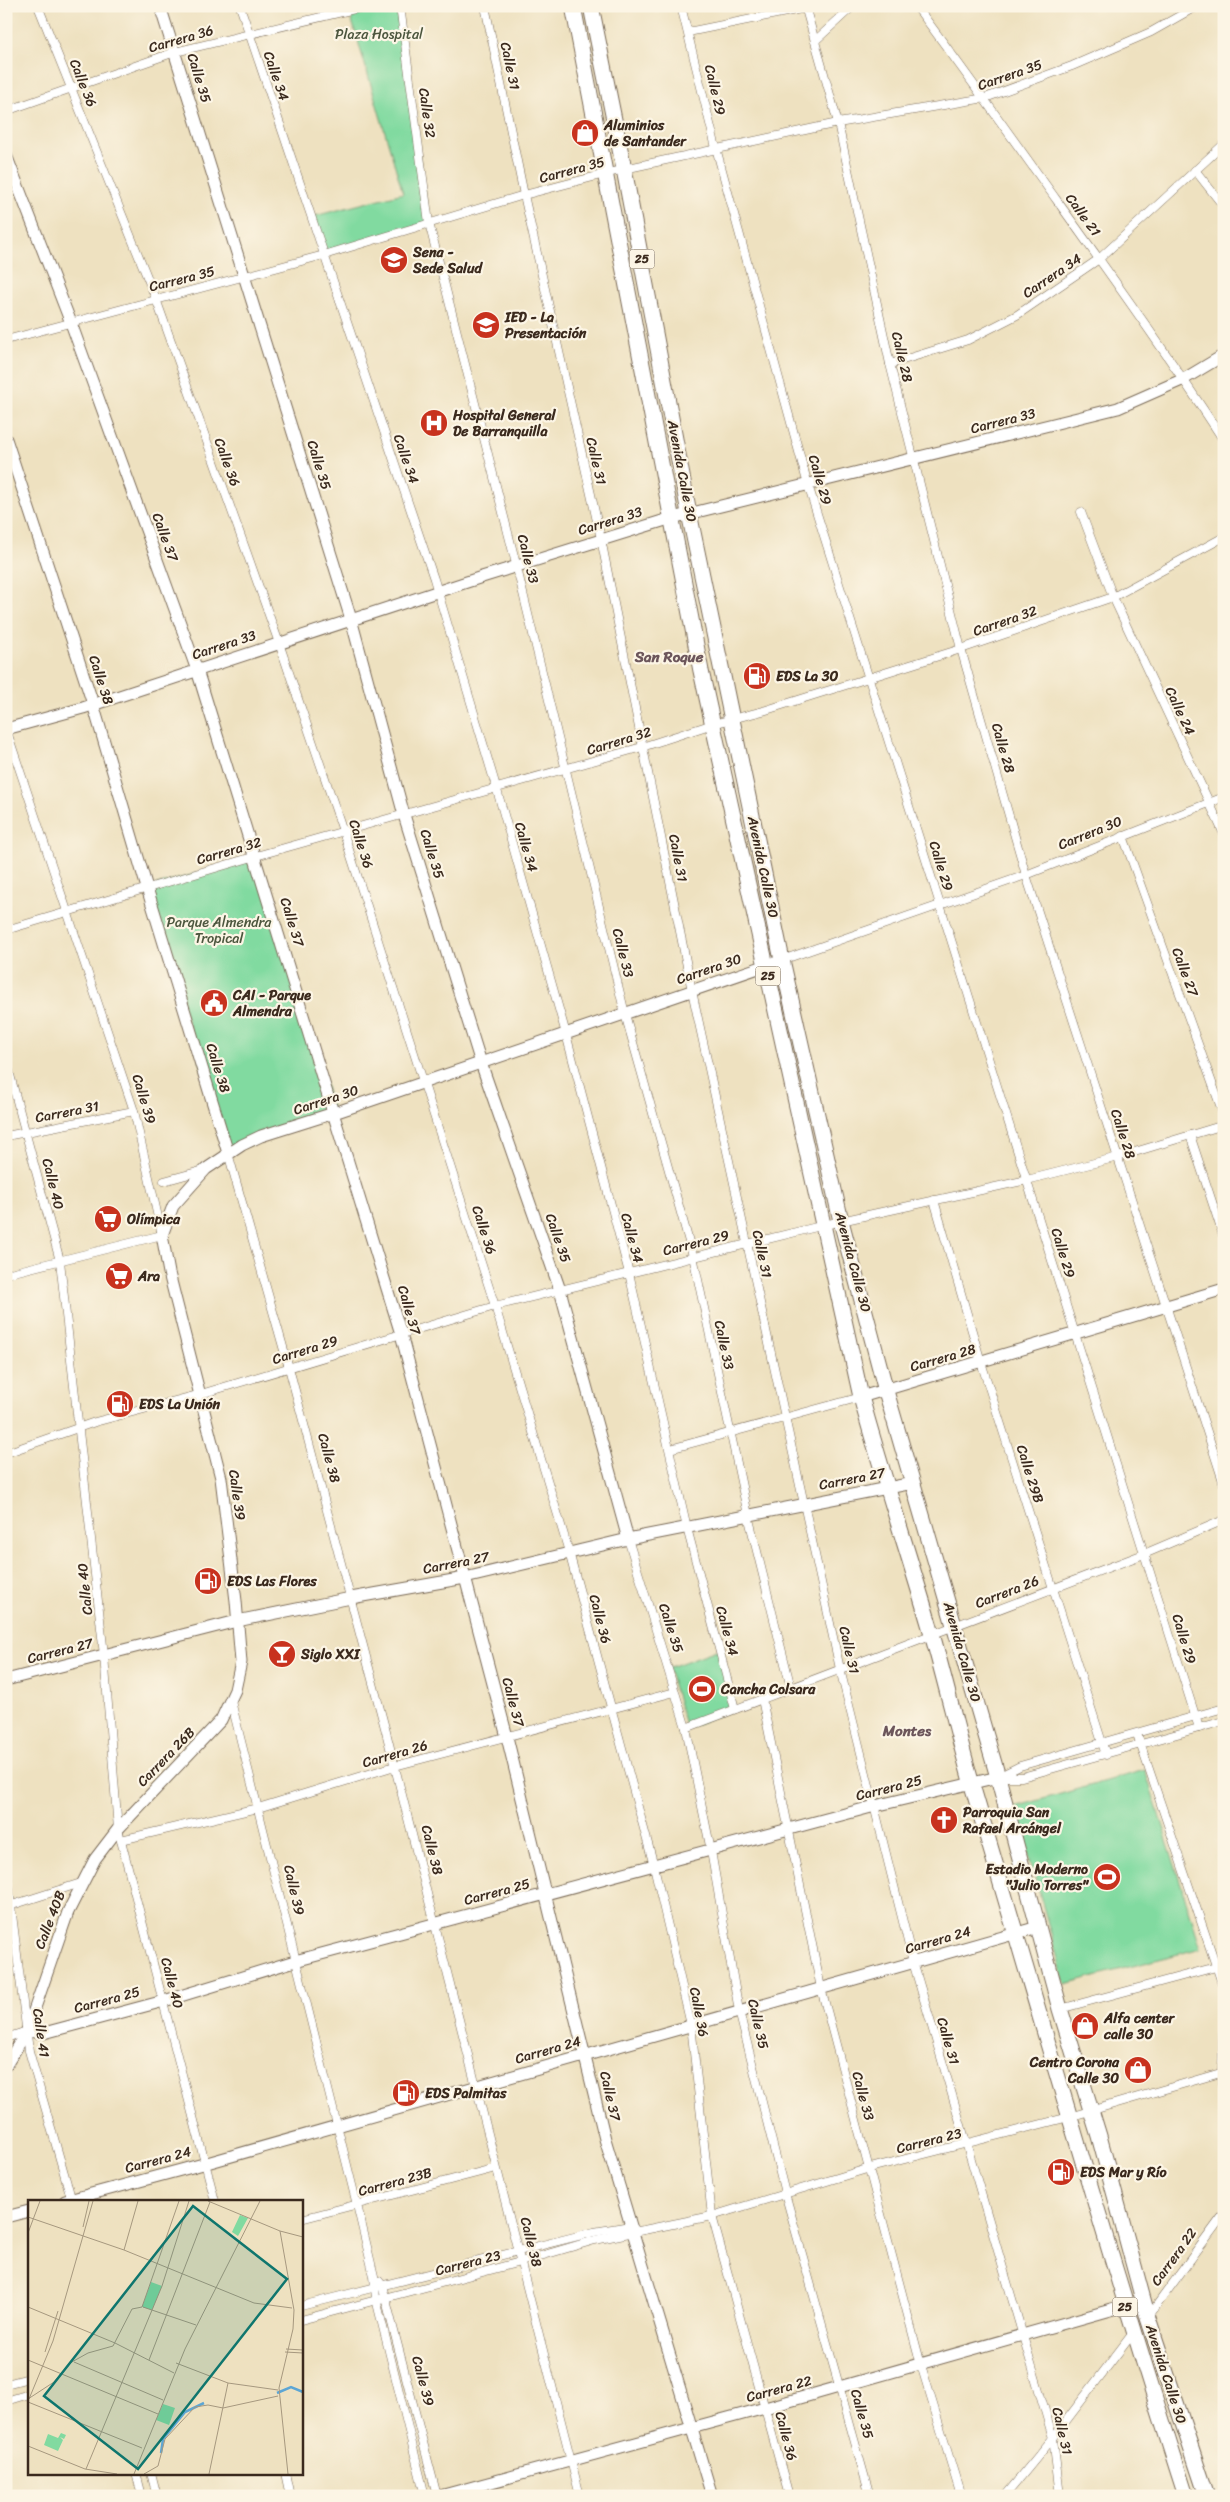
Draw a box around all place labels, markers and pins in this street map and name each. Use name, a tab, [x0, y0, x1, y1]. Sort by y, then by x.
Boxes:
place label: Aluminios de Santander	[603, 113, 687, 154]
shop icon: Aluminios de Santander	[570, 118, 600, 148]
place label: Sena - Sede Salud	[412, 240, 484, 281]
school or university icon: Sena - Sede Salud	[379, 245, 409, 275]
place label: IED - La Presentación	[504, 305, 587, 346]
school or university icon: IED - La Presentación	[471, 310, 501, 340]
place label: Hospital General De Barranquilla	[452, 403, 556, 444]
hospital icon: Hospital General De Barranquilla	[419, 408, 449, 438]
fuel station icon: EDS La 30	[742, 661, 772, 691]
place label: EDS La 30	[776, 664, 838, 689]
place label: CAI - Parque Almendra	[232, 983, 311, 1024]
public building icon: CAI - Parque Almendra	[199, 988, 229, 1018]
supermarket icon: Olímpica	[93, 1204, 123, 1234]
place label: Olímpica	[126, 1207, 181, 1232]
supermarket icon: Ara	[104, 1261, 134, 1291]
place label: Ara	[137, 1264, 160, 1289]
fuel station icon: EDS La Unión	[105, 1389, 135, 1419]
place label: EDS La Unión	[139, 1392, 220, 1417]
fuel station icon: EDS Las Flores	[193, 1566, 223, 1596]
place label: EDS Las Flores	[227, 1569, 317, 1594]
bar icon: Siglo XXI	[267, 1639, 297, 1669]
place label: Siglo XXI	[300, 1642, 361, 1667]
sports icon: Cancha Colsara	[687, 1674, 717, 1704]
place label: Cancha Colsara	[720, 1677, 816, 1702]
place label: Parroquia San Rafael Arcángel	[962, 1800, 1062, 1841]
church icon: Parroquia San Rafael Arcángel	[929, 1805, 959, 1835]
place label: Estadio Moderno "Julio Torres"	[985, 1857, 1089, 1898]
sports icon: Estadio Moderno "Julio Torres"	[1092, 1862, 1122, 1892]
place label: Alfa center calle 30	[1103, 2006, 1176, 2047]
shop icon: Alfa center calle 30	[1070, 2011, 1100, 2041]
place label: Centro Corona Calle 30	[1029, 2050, 1120, 2091]
shop icon: Centro Corona Calle 30	[1123, 2055, 1153, 2085]
fuel station icon: EDS Palmitas	[391, 2078, 421, 2108]
place label: EDS Palmitas	[425, 2081, 507, 2106]
fuel station icon: EDS Mar y Río	[1046, 2157, 1076, 2187]
place label: EDS Mar y Río	[1080, 2160, 1168, 2185]

